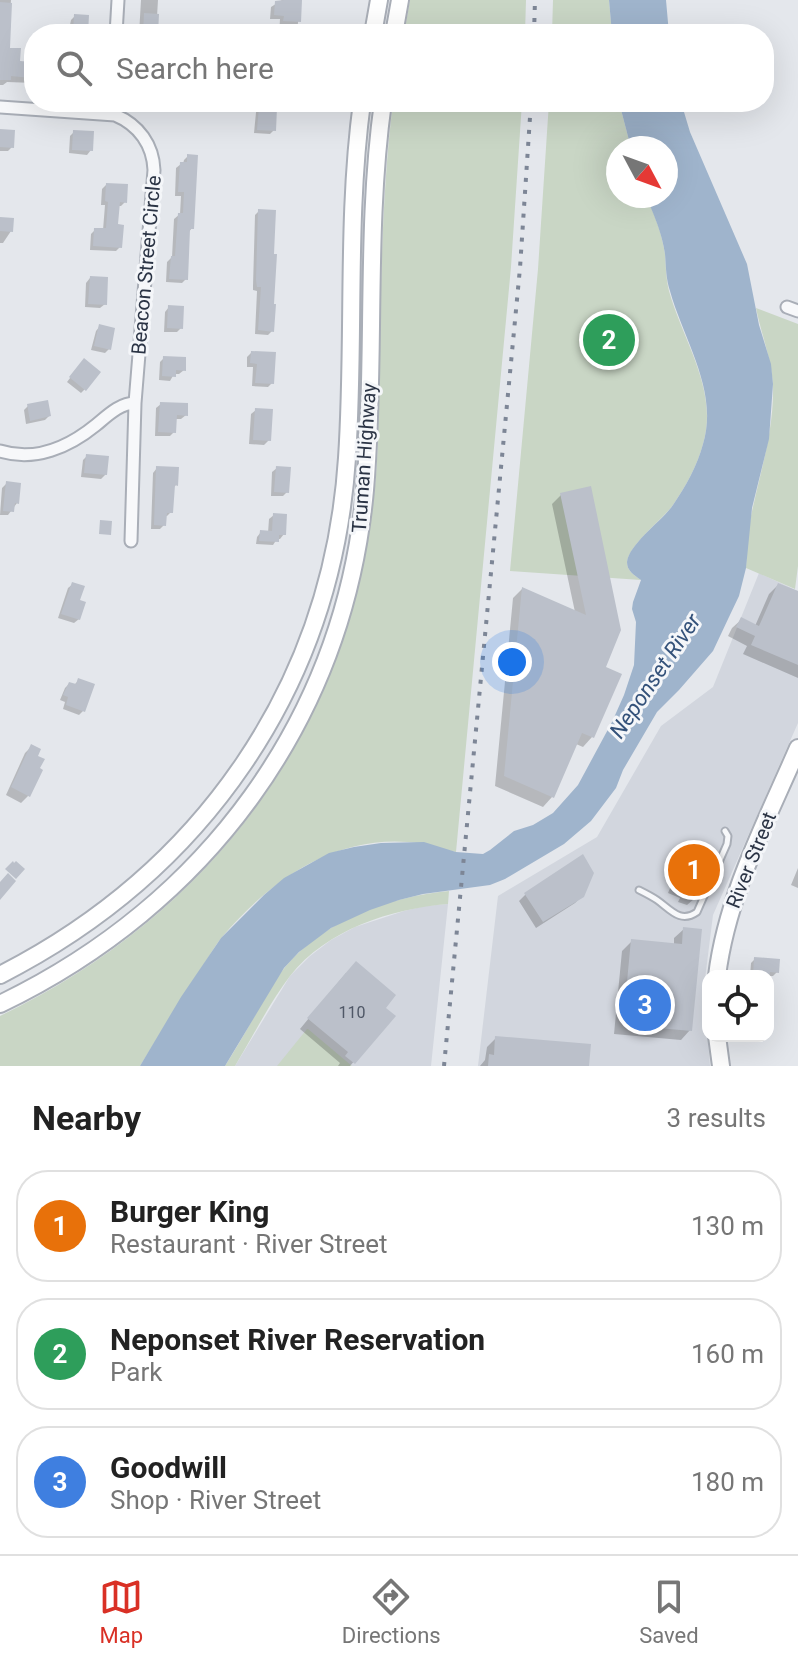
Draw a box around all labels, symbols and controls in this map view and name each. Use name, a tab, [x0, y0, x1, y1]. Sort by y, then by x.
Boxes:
search box	[24, 24, 774, 112]
icon: search	[52, 46, 96, 90]
text: Search here	[116, 51, 274, 86]
north arrow	[606, 136, 678, 208]
street label: Beacon Street Circle	[126, 174, 166, 356]
pin: 2	[583, 310, 635, 370]
street label: Truman Highway	[347, 382, 381, 534]
water label: Neponset River	[604, 609, 706, 743]
your location	[492, 642, 532, 682]
street label: River Street	[721, 808, 781, 912]
pin: 1	[668, 840, 720, 900]
map controls	[702, 970, 774, 1042]
button: locate	[702, 970, 774, 1042]
pin: 3	[619, 975, 671, 1035]
house number: 110	[339, 1003, 365, 1022]
text: Nearby	[32, 1098, 141, 1138]
text: 3 results	[667, 1103, 766, 1133]
text: Burger King	[110, 1194, 269, 1229]
text: 1	[53, 1211, 67, 1241]
text: 130 m	[691, 1211, 764, 1241]
text: Restaurant · River Street	[110, 1229, 388, 1259]
text: Neponset River Reservation	[110, 1322, 485, 1357]
text: 2	[53, 1339, 67, 1369]
text: 160 m	[691, 1339, 764, 1369]
text: Park	[110, 1357, 162, 1387]
text: Goodwill	[110, 1450, 227, 1485]
text: 3	[53, 1467, 67, 1497]
text: 180 m	[691, 1467, 764, 1497]
text: Shop · River Street	[110, 1485, 321, 1515]
tab: Map	[99, 1575, 143, 1648]
tab: Directions	[342, 1575, 441, 1648]
tab: Saved	[639, 1575, 699, 1648]

